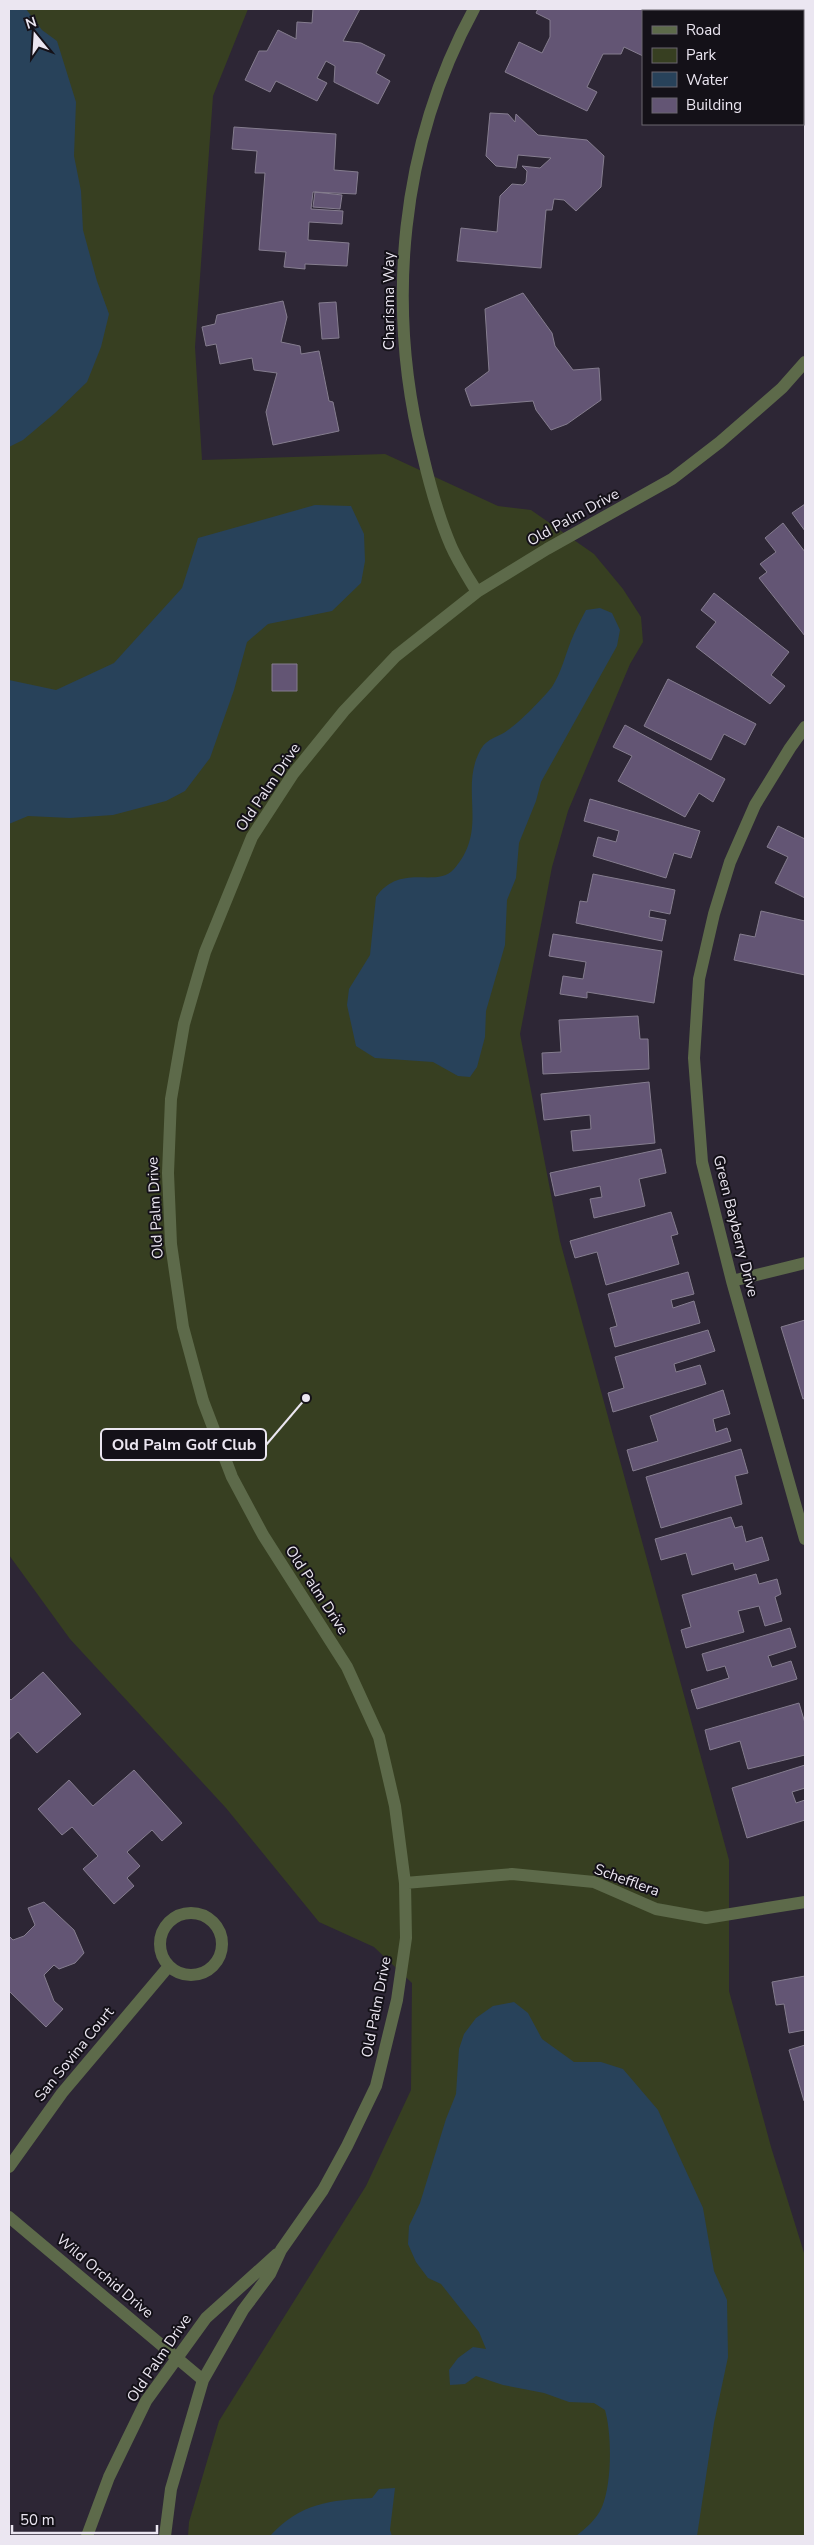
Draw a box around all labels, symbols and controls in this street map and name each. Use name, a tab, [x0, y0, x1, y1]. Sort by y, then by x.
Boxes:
north arrow	[10, 10, 60, 60]
legend	[642, 10, 804, 125]
text: N	[23, 12, 39, 34]
text: Road	[686, 20, 721, 40]
text: Park	[686, 45, 716, 65]
text: Water	[686, 70, 729, 90]
text: Building	[686, 95, 742, 115]
street label: Charisma Way	[379, 251, 399, 350]
street label: Old Palm Drive	[523, 483, 623, 551]
street label: Old Palm Drive	[231, 739, 305, 835]
street label: Green Bayberry Drive	[709, 1153, 763, 1299]
street label: Old Palm Drive	[142, 1156, 168, 1260]
callout: Old Palm Golf Club	[101, 1429, 266, 1460]
text: Old Palm Golf Club	[112, 1434, 256, 1456]
street label: Old Palm Drive	[281, 1542, 353, 1638]
street label: Schefflera	[592, 1859, 662, 1901]
street label: Old Palm Drive	[356, 1955, 396, 2059]
street label: San Sovina Court	[30, 2002, 119, 2105]
street label: Wild Orchid Drive	[52, 2229, 158, 2323]
street label: Old Palm Drive	[122, 2310, 196, 2406]
scale bar	[12, 2502, 158, 2534]
text: 50 m	[20, 2510, 55, 2530]

